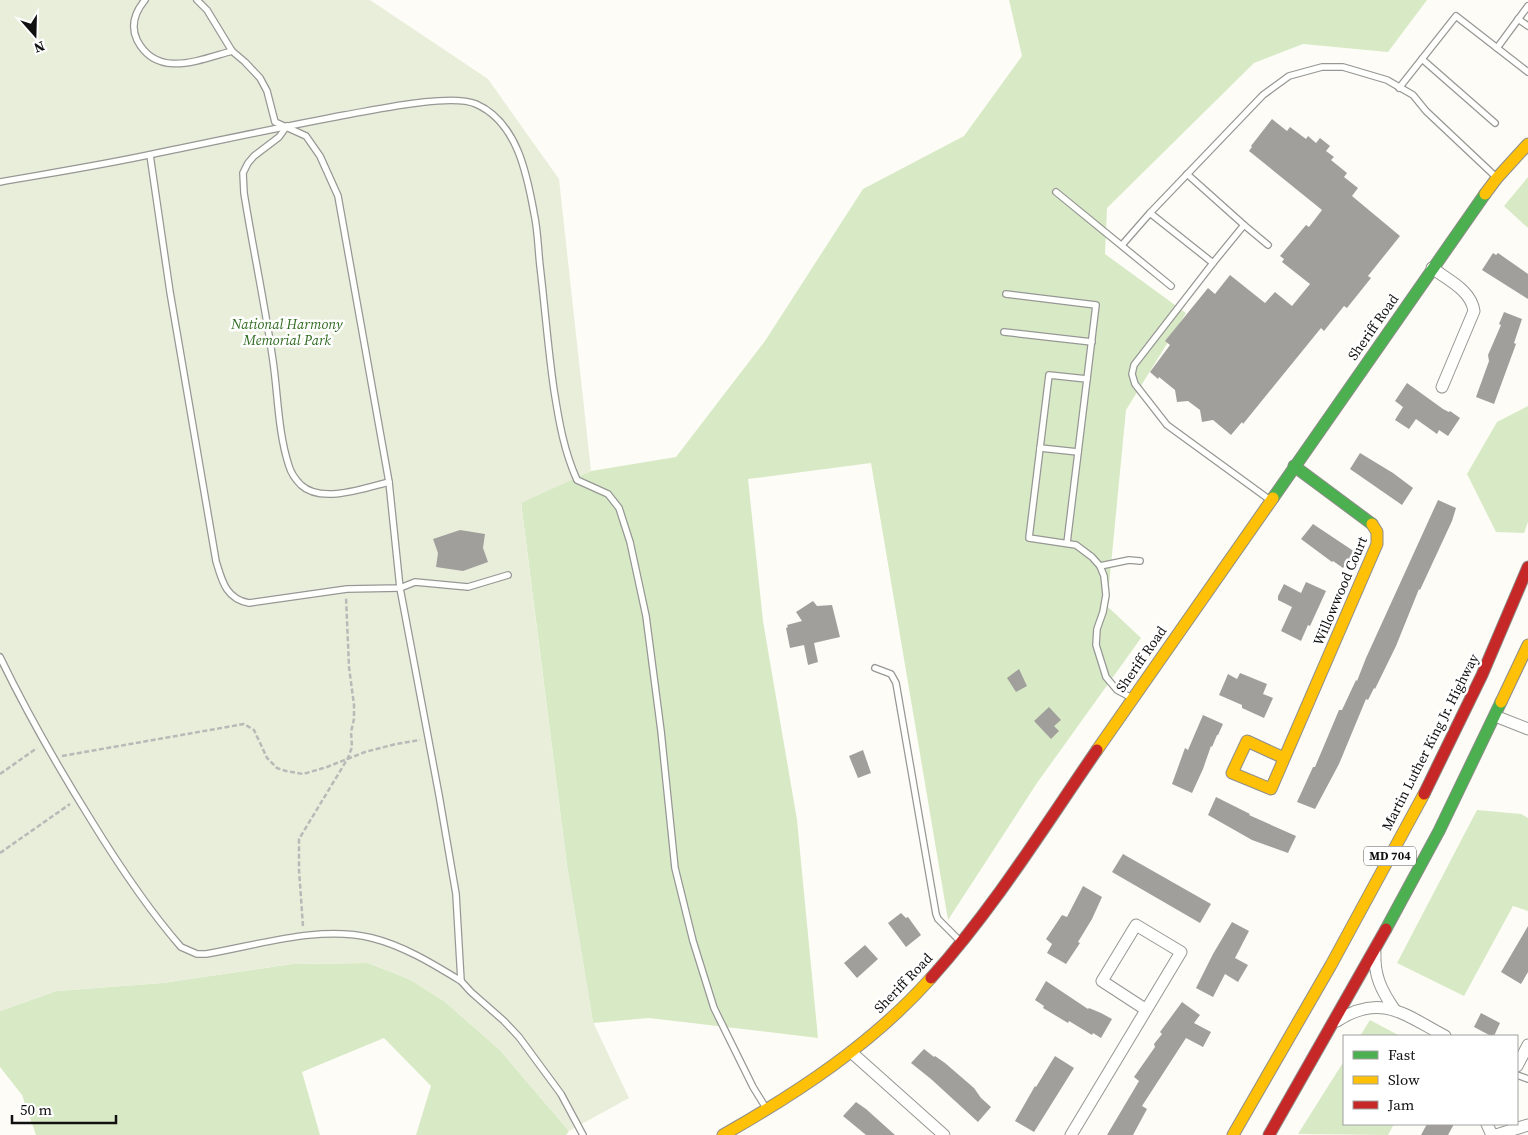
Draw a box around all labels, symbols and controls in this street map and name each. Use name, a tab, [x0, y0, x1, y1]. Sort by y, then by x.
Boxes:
north arrow	[10, 10, 60, 60]
text: N	[31, 36, 48, 58]
street label: Sheriff Road	[1343, 290, 1403, 364]
park label: National Harmony Memorial Park	[230, 314, 343, 350]
street label: Willowwood Court	[1308, 533, 1372, 649]
street label: Sheriff Road	[1111, 622, 1171, 696]
street label: Martin Luther King Jr. Highway	[1377, 649, 1484, 834]
road number: MD 704	[1364, 846, 1416, 866]
street label: Sheriff Road	[869, 948, 937, 1018]
legend	[1343, 1035, 1518, 1125]
text: Fast	[1388, 1044, 1415, 1065]
text: Slow	[1388, 1069, 1420, 1090]
scale bar	[12, 1092, 116, 1124]
text: Jam	[1387, 1094, 1415, 1115]
text: 50 m	[20, 1099, 52, 1120]

